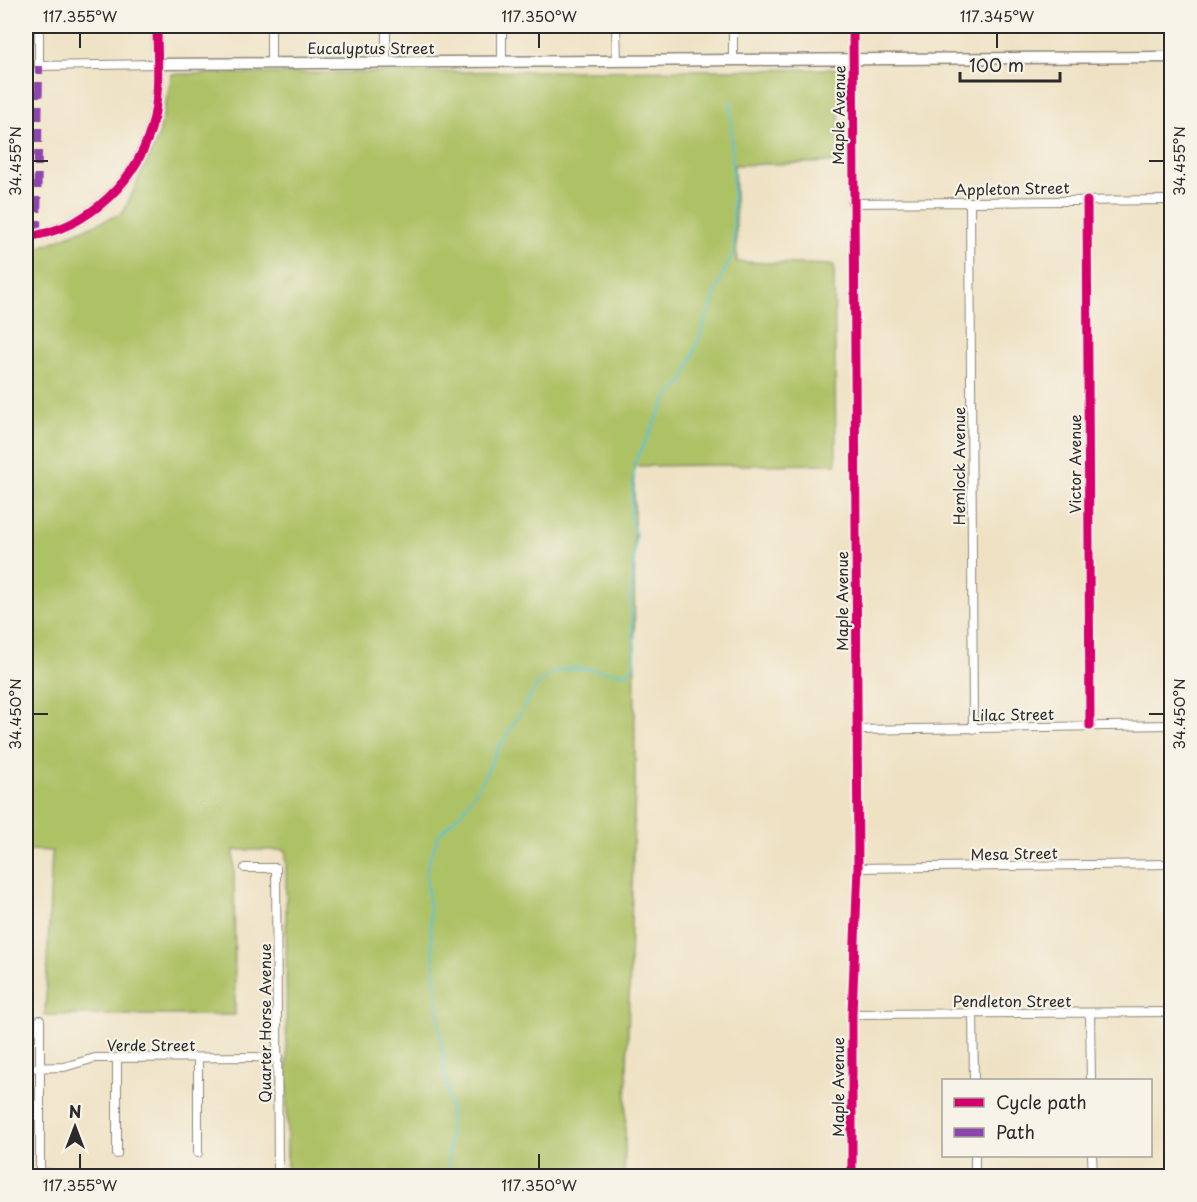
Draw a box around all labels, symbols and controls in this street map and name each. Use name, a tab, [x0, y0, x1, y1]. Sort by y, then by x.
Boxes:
text: 117.355°W	[43, 4, 118, 27]
text: 117.350°W	[501, 4, 577, 27]
text: 117.345°W	[960, 4, 1035, 27]
street label: Eucalyptus Street	[307, 36, 435, 59]
scale bar	[960, 45, 1060, 83]
text: 100 m	[969, 51, 1024, 78]
street label: Maple Avenue	[826, 65, 850, 165]
text: 34.455°N	[3, 126, 26, 196]
text: 34.455°N	[1167, 126, 1190, 196]
street label: Appleton Street	[954, 175, 1070, 201]
street label: Hemlock Avenue	[947, 407, 970, 525]
street label: Victor Avenue	[1063, 414, 1086, 514]
street label: Maple Avenue	[830, 551, 853, 651]
text: 34.450°N	[3, 678, 26, 750]
text: 34.450°N	[1167, 678, 1190, 750]
street label: Lilac Street	[972, 702, 1054, 726]
street label: Mesa Street	[970, 841, 1058, 865]
street label: Quarter Horse Avenue	[253, 943, 276, 1103]
street label: Pendleton Street	[953, 989, 1071, 1012]
street label: Verde Street	[107, 1033, 195, 1056]
street label: Maple Avenue	[826, 1037, 849, 1137]
legend	[942, 1079, 1152, 1157]
text: Cycle path	[996, 1088, 1087, 1115]
north arrow	[45, 1097, 105, 1157]
text: N	[69, 1099, 81, 1123]
text: Path	[996, 1118, 1035, 1145]
text: 117.355°W	[43, 1173, 118, 1196]
text: 117.350°W	[501, 1173, 577, 1196]

